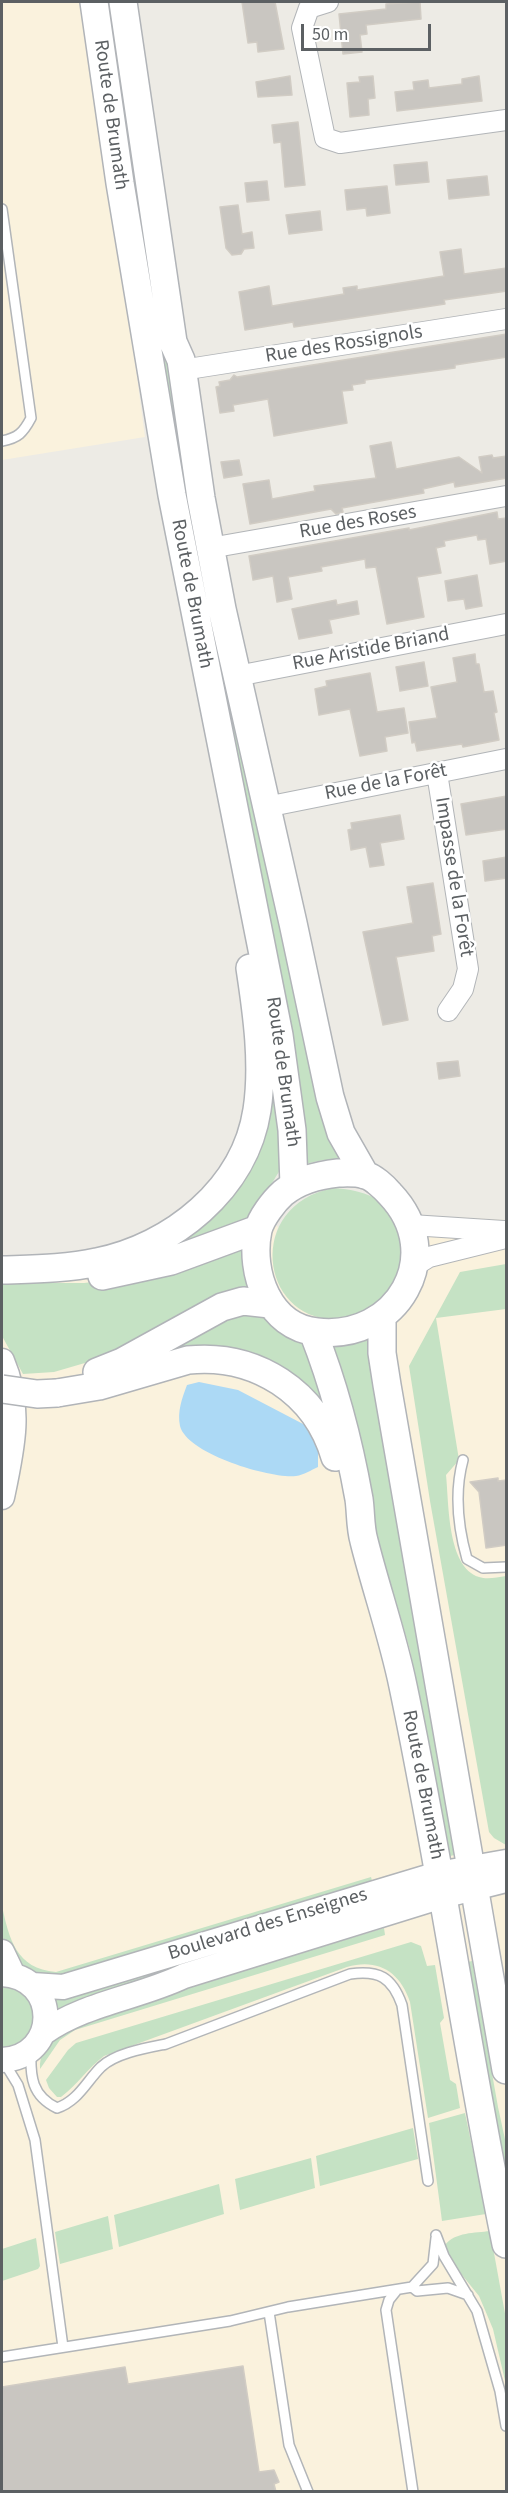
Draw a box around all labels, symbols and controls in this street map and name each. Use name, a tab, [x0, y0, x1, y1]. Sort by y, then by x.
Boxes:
scale bar	[304, 12, 434, 50]
text: 50 m	[312, 22, 348, 47]
street label: Route de Brumath	[88, 38, 132, 192]
street label: Rue des Rossignols	[264, 321, 424, 369]
street label: Rue des Roses	[298, 501, 418, 545]
street label: Route de Brumath	[165, 517, 217, 671]
street label: Rue Aristide Briand	[291, 623, 451, 677]
street label: Rue de la Forêt	[323, 759, 449, 807]
street label: Impasse de la Forêt	[429, 795, 477, 959]
street label: Route de Brumath	[260, 995, 304, 1149]
street label: Route de Brumath	[396, 1708, 448, 1862]
street label: Boulevard des Enseignes	[166, 1883, 370, 1967]

